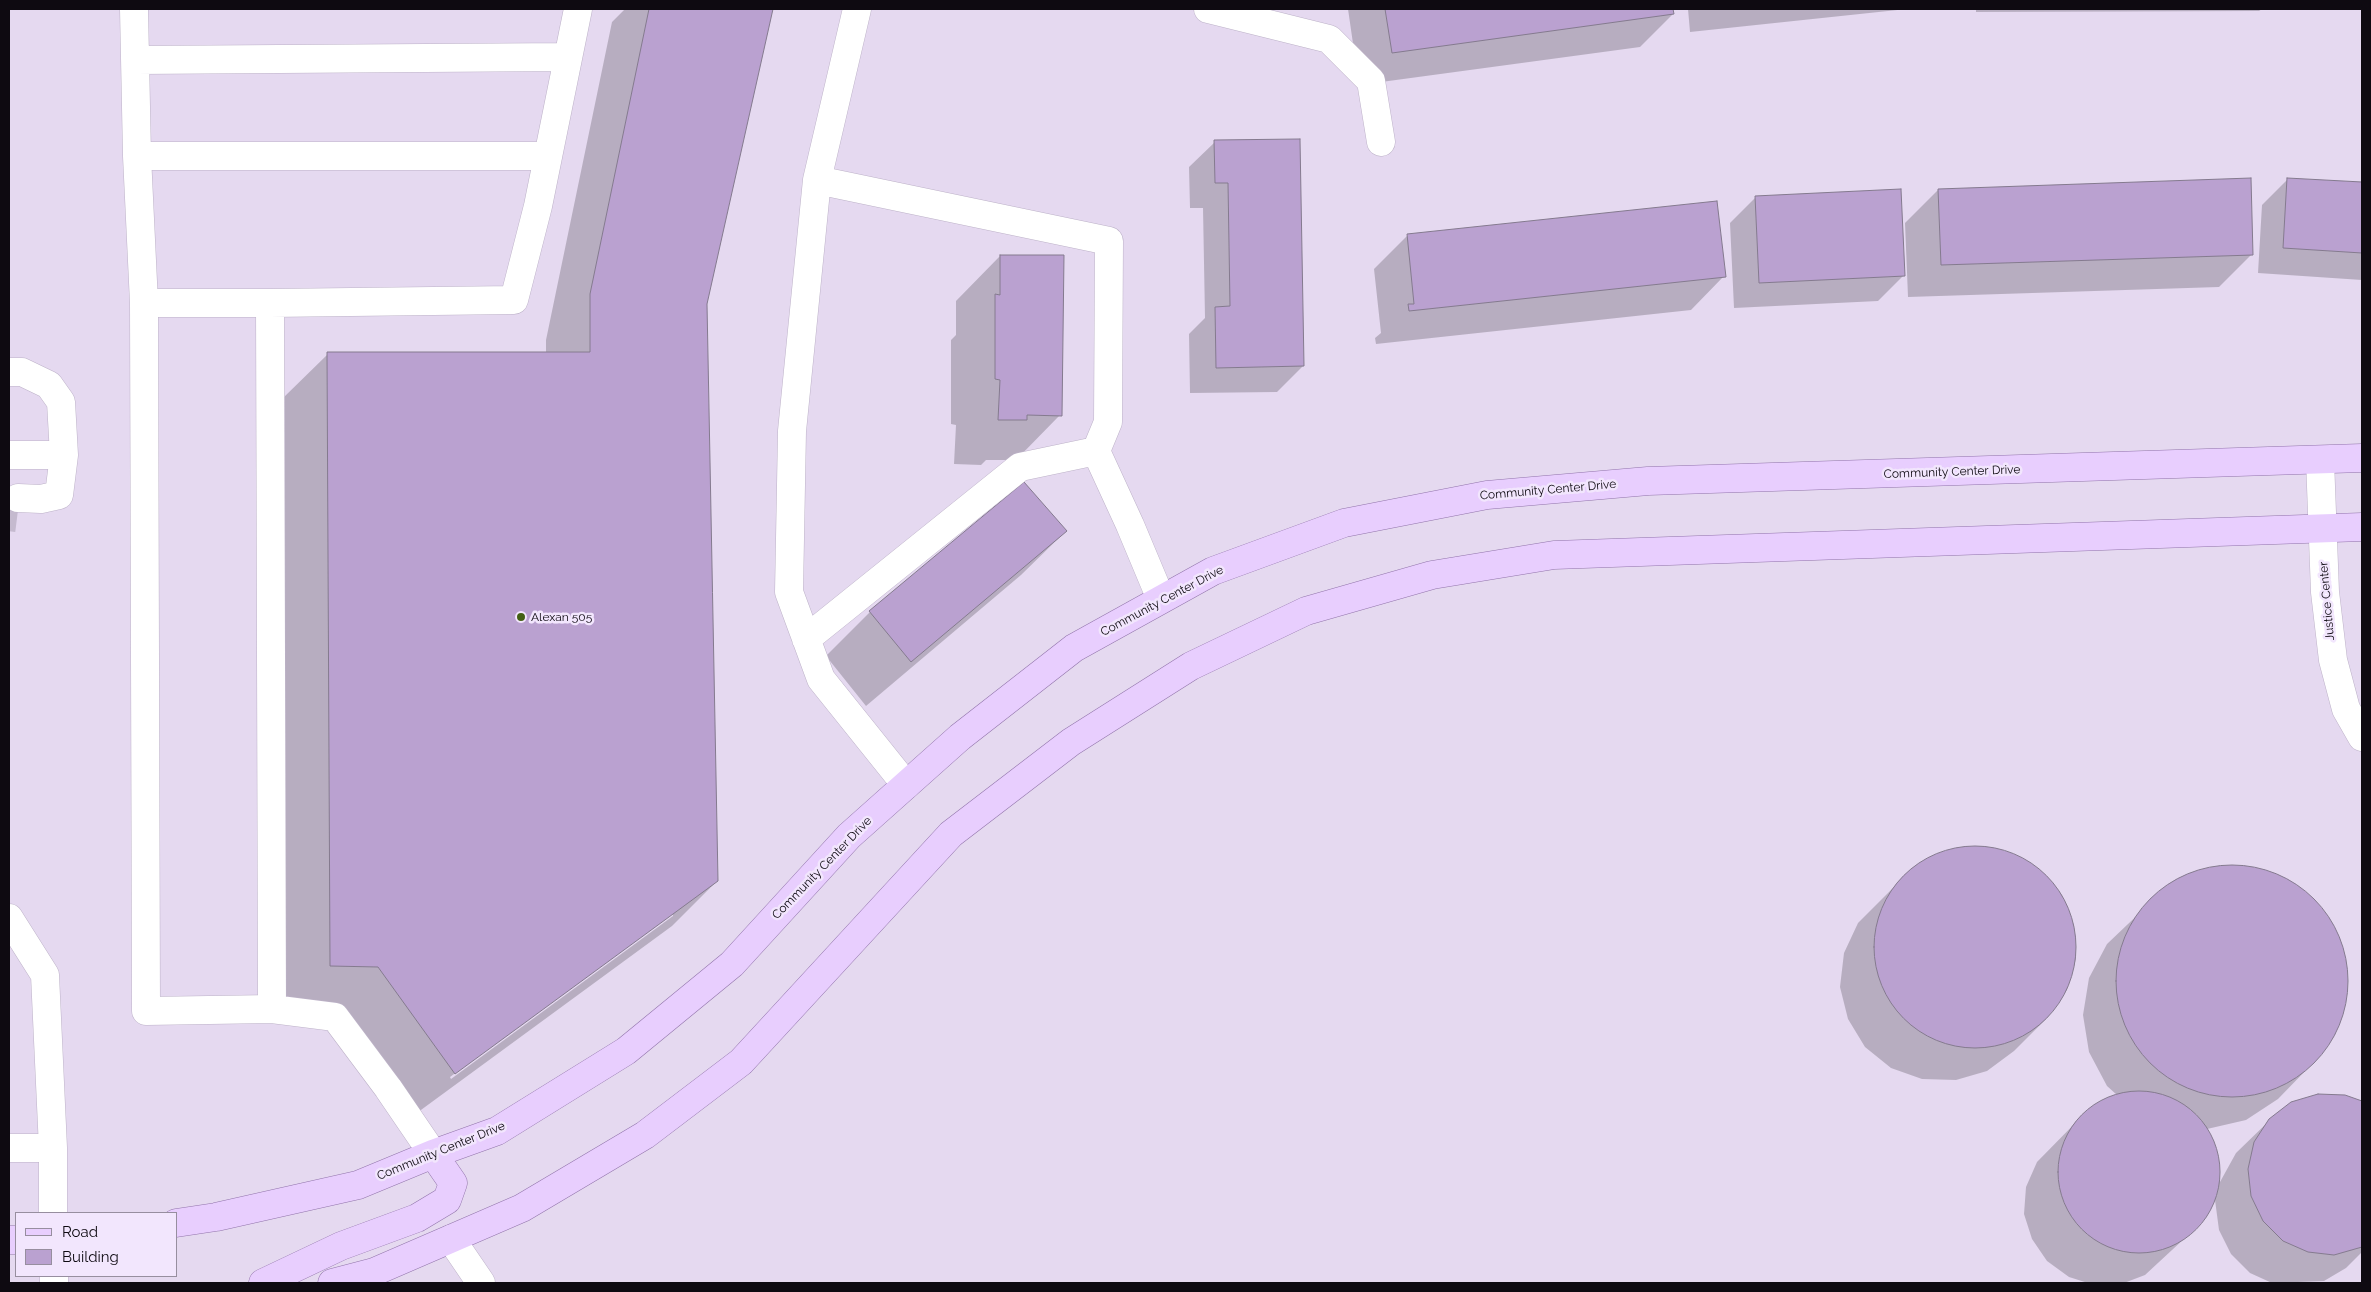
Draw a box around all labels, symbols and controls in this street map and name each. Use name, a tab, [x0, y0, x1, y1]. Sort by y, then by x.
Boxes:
street label: Community Center Drive	[1883, 462, 2021, 482]
street label: Community Center Drive	[1479, 477, 1617, 503]
street label: Justice Center	[2316, 561, 2338, 641]
street label: Community Center Drive	[1098, 563, 1226, 639]
place label: Alexan 505	[531, 610, 592, 624]
marker: Alexan 505	[515, 611, 527, 623]
street label: Community Center Drive	[769, 814, 875, 922]
street label: Community Center Drive	[375, 1119, 507, 1183]
legend	[15, 1212, 178, 1277]
text: Road	[62, 1223, 98, 1241]
text: Building	[62, 1248, 119, 1266]

